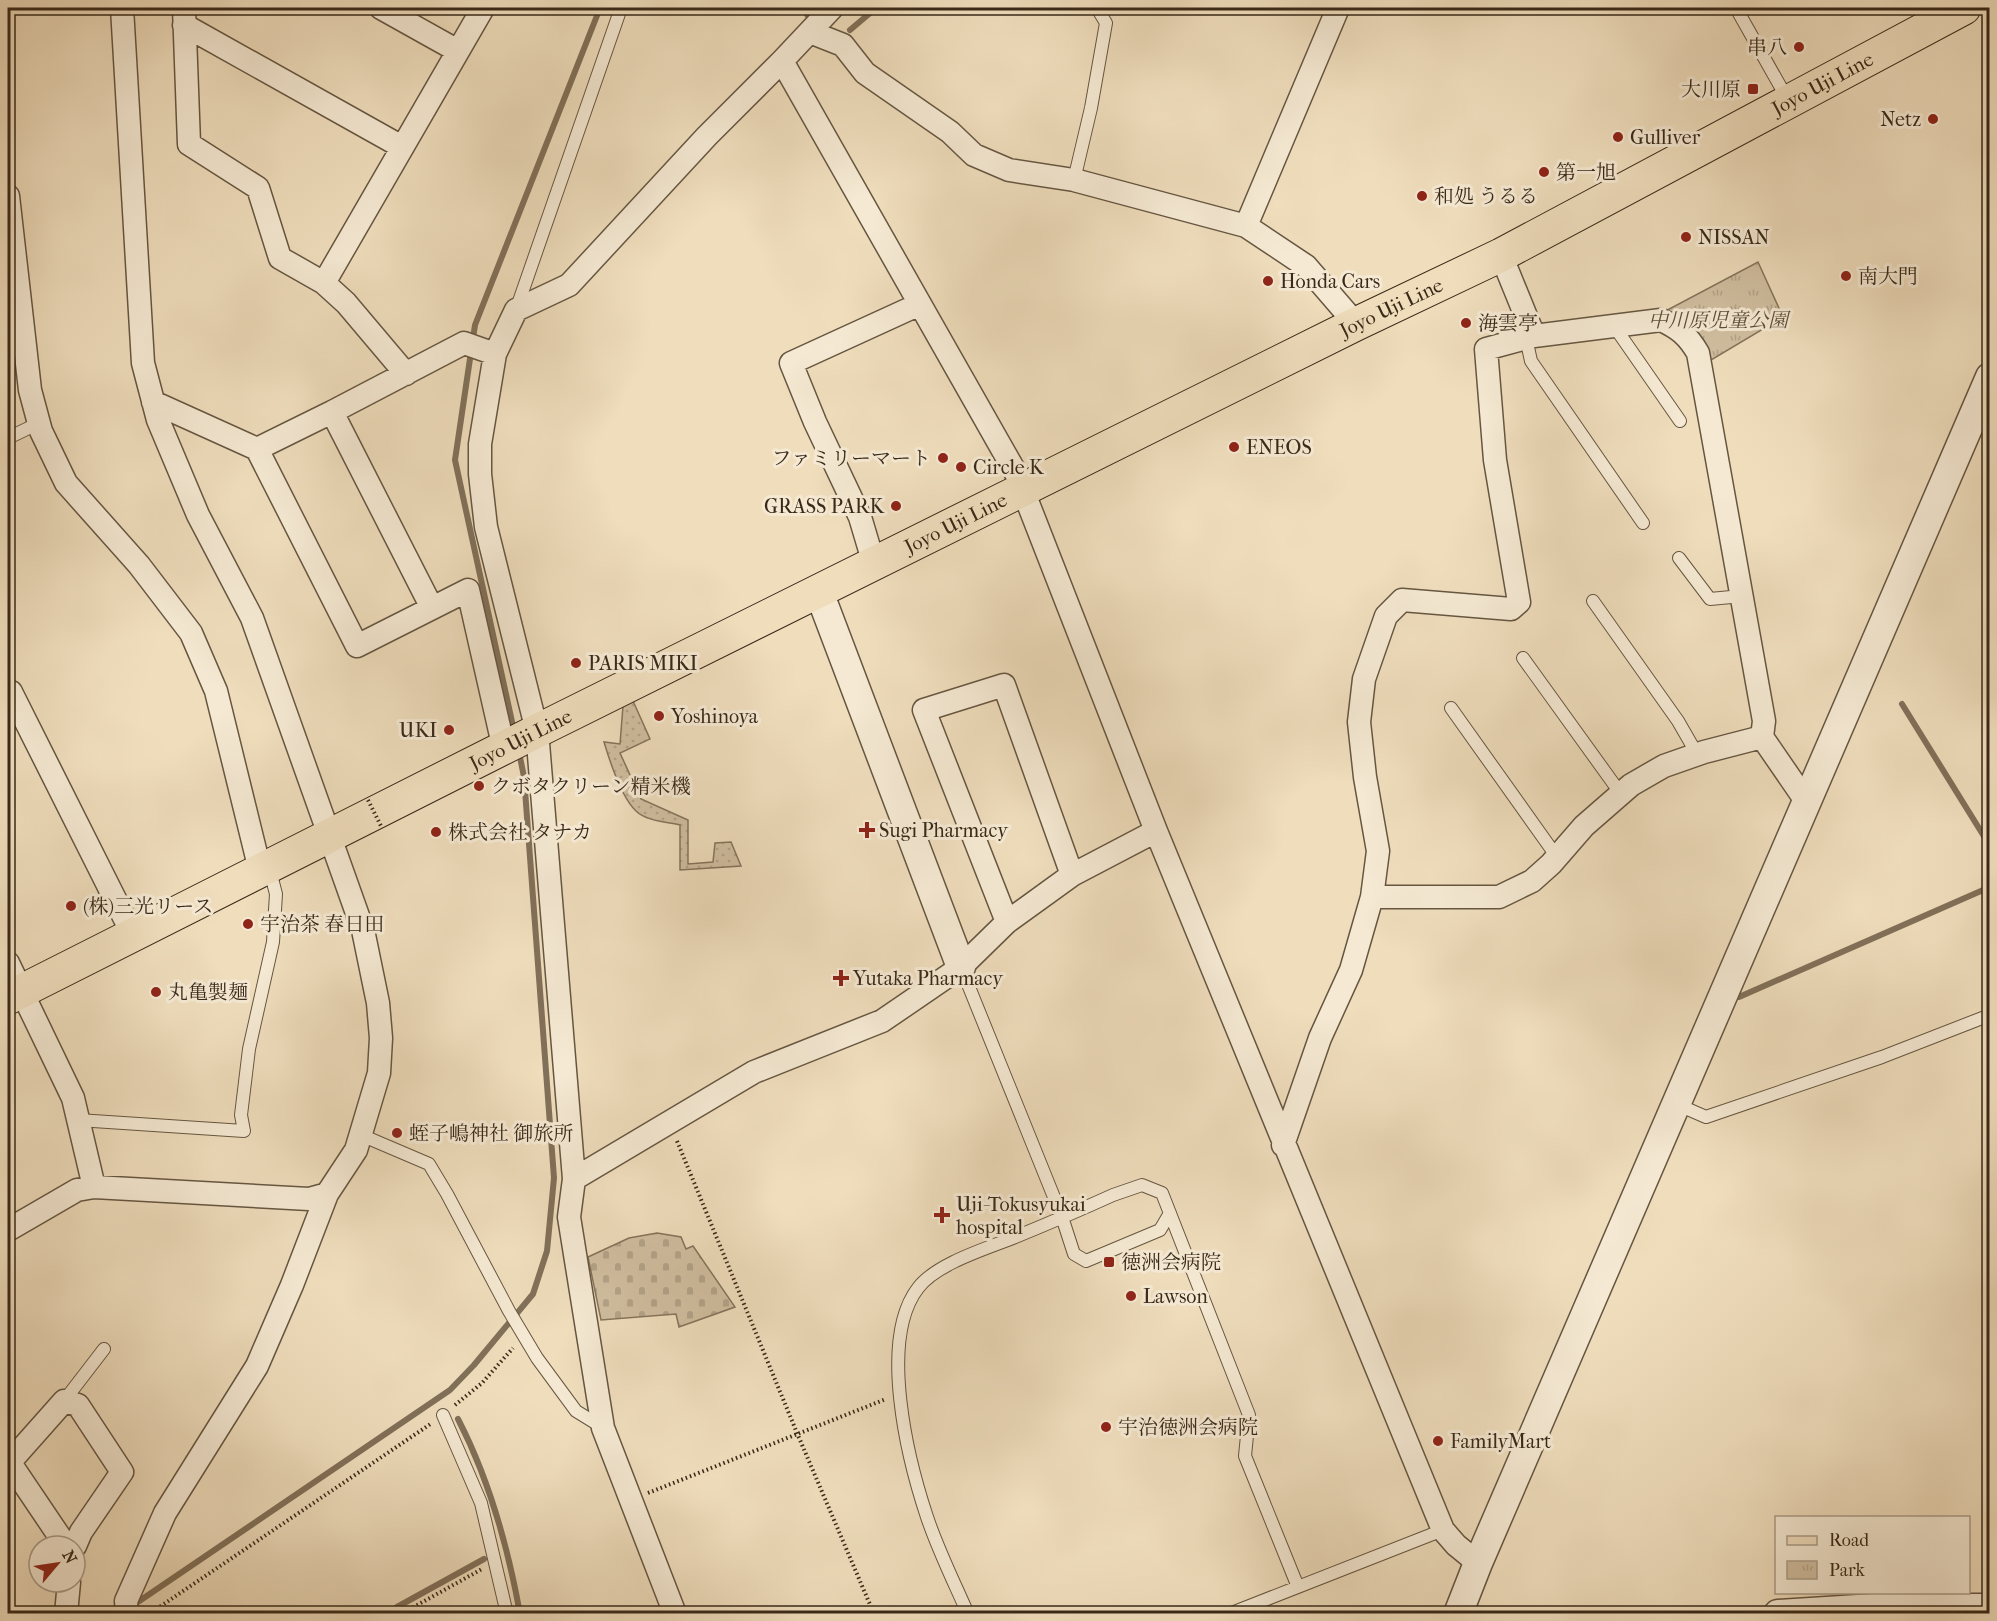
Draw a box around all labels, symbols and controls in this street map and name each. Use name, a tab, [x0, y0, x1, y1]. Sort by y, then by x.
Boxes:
place label: 串八	[1747, 36, 1787, 59]
marker: 串八	[1792, 40, 1806, 54]
street label: Joyo Uji Line	[1766, 47, 1877, 121]
place label: 大川原	[1681, 78, 1741, 101]
marker: 大川原	[1746, 82, 1760, 96]
place label: Netz	[1880, 108, 1921, 131]
marker: Netz	[1926, 112, 1940, 126]
place label: Gulliver	[1630, 126, 1701, 149]
marker: Gulliver	[1611, 130, 1625, 144]
place label: 第一旭	[1556, 161, 1616, 184]
marker: 第一旭	[1537, 165, 1551, 179]
place label: 和処 うるる	[1434, 185, 1538, 208]
marker: 和処 うるる	[1415, 189, 1429, 203]
place label: NISSAN	[1698, 226, 1770, 249]
marker: NISSAN	[1679, 230, 1693, 244]
place label: 南大門	[1858, 265, 1918, 288]
marker: 南大門	[1839, 269, 1853, 283]
place label: Honda Cars	[1280, 270, 1380, 293]
street label: Joyo Uji Line	[1334, 273, 1447, 343]
marker: Honda Cars	[1261, 274, 1275, 288]
park label: 中川原児童公園	[1648, 309, 1791, 332]
place label: 海雲亭	[1478, 312, 1538, 335]
marker: 海雲亭	[1459, 316, 1473, 330]
place label: ENEOS	[1246, 436, 1312, 459]
marker: ENEOS	[1227, 440, 1241, 454]
place label: ファミリーマート	[771, 447, 931, 470]
marker: ファミリーマート	[936, 451, 950, 465]
place label: Circle K	[973, 456, 1045, 479]
marker: Circle K	[954, 460, 968, 474]
street label: Joyo Uji Line	[899, 488, 1011, 559]
place label: GRASS PARK	[764, 495, 885, 518]
marker: GRASS PARK	[889, 499, 903, 513]
place label: PARIS MIKI	[588, 652, 698, 675]
marker: PARIS MIKI	[569, 656, 583, 670]
street label: Joyo Uji Line	[464, 704, 576, 776]
place label: Yoshinoya	[670, 705, 759, 728]
marker: Yoshinoya	[652, 709, 666, 723]
place label: UKI	[399, 719, 437, 742]
marker: UKI	[442, 723, 456, 737]
place label: クボタクリーン精米機	[491, 775, 691, 798]
marker: クボタクリーン精米機	[472, 779, 486, 793]
place label: Sugi Pharmacy	[879, 819, 1009, 842]
place label: 株式会社 タナカ	[448, 821, 592, 844]
marker: Sugi Pharmacy	[860, 823, 874, 837]
marker: 株式会社 タナカ	[429, 825, 443, 839]
place label: (株)三光リース	[83, 895, 213, 918]
marker: (株)三光リース	[64, 899, 78, 913]
place label: 宇治茶 春日田	[260, 913, 384, 936]
marker: 宇治茶 春日田	[241, 917, 255, 931]
place label: Yutaka Pharmacy	[852, 967, 1004, 990]
marker: Yutaka Pharmacy	[834, 971, 848, 985]
place label: 丸亀製麺	[168, 981, 248, 1004]
marker: 丸亀製麺	[149, 985, 163, 999]
place label: 蛭子嶋神社 御旅所	[409, 1122, 573, 1145]
marker: 蛭子嶋神社 御旅所	[390, 1126, 404, 1140]
place label: Uji-Tokusyukai hospital	[956, 1193, 1086, 1239]
marker: Uji-Tokusyukai hospital	[933, 1206, 951, 1224]
place label: 徳洲会病院	[1121, 1251, 1221, 1274]
marker: 徳洲会病院	[1102, 1255, 1116, 1269]
place label: Lawson	[1143, 1285, 1208, 1308]
marker: Lawson	[1124, 1289, 1138, 1303]
place label: 宇治徳洲会病院	[1118, 1416, 1258, 1439]
marker: 宇治徳洲会病院	[1099, 1420, 1113, 1434]
place label: FamilyMart	[1450, 1430, 1551, 1453]
marker: FamilyMart	[1431, 1434, 1445, 1448]
legend	[1775, 1516, 1970, 1594]
text: Road	[1829, 1530, 1869, 1551]
north arrow	[27, 1534, 87, 1594]
text: N	[58, 1547, 81, 1568]
text: Park	[1829, 1560, 1866, 1581]

